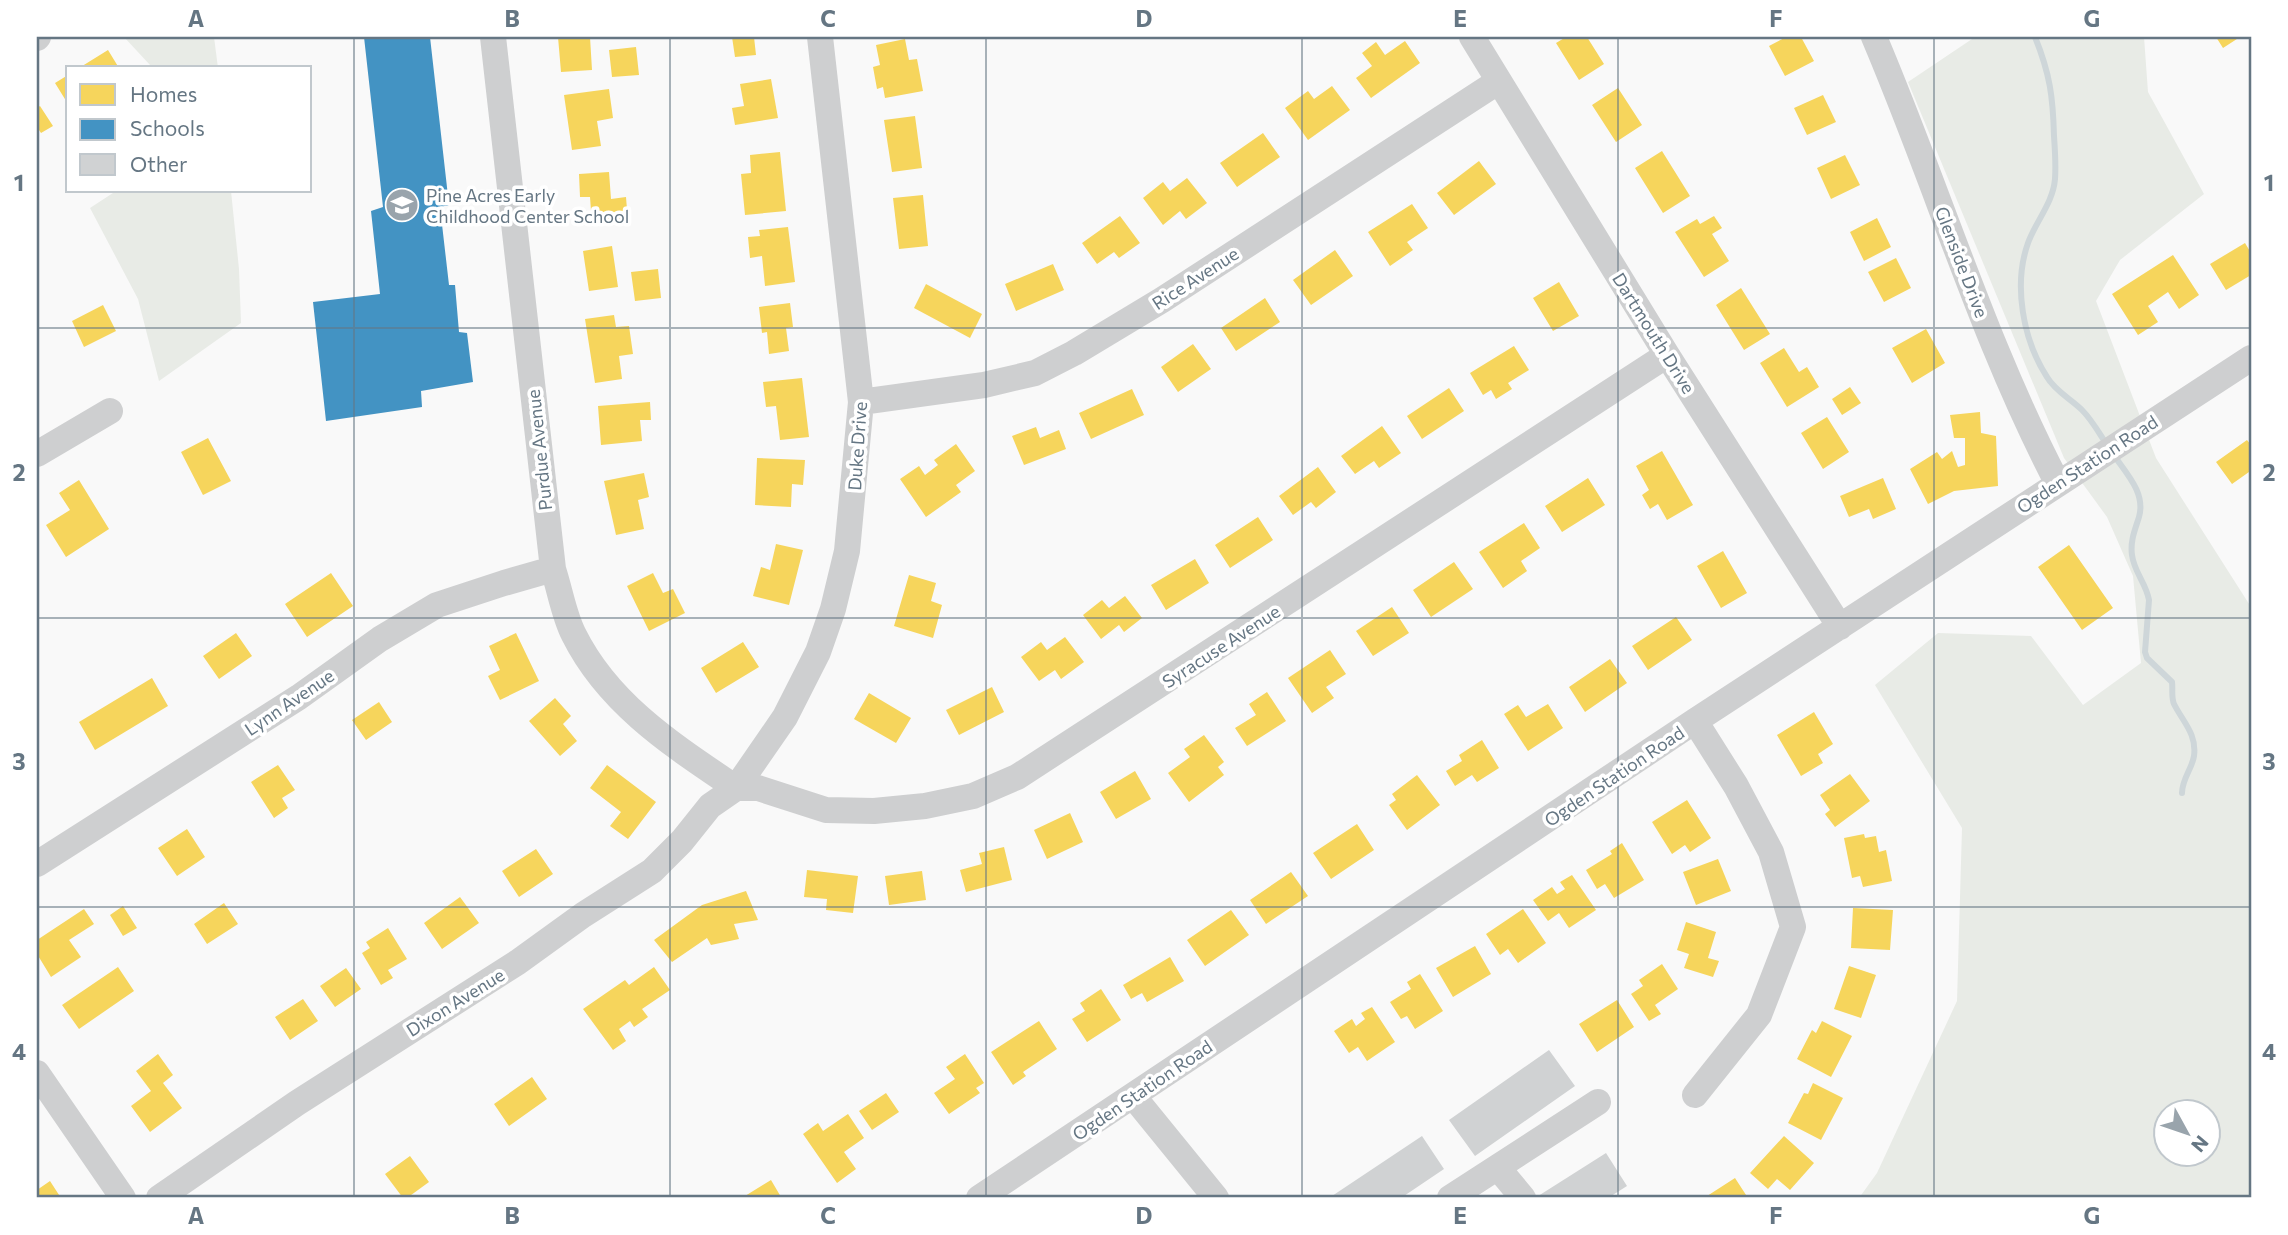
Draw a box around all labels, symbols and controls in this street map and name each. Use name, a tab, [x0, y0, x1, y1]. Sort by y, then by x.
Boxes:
text: A	[188, 4, 205, 32]
text: B	[504, 4, 520, 32]
text: C	[820, 4, 836, 32]
text: D	[1136, 4, 1153, 32]
text: E	[1453, 4, 1467, 32]
text: F	[1769, 4, 1783, 32]
text: G	[2084, 4, 2100, 32]
legend	[66, 66, 312, 192]
text: Homes	[130, 81, 197, 106]
text: Schools	[130, 115, 205, 140]
text: Other	[130, 151, 187, 176]
text: 1	[14, 168, 24, 196]
text: 1	[2264, 168, 2274, 196]
place label: Pine Acres Early Childhood Center School	[426, 184, 629, 227]
school or university icon: Pine Acres Early Childhood Center School	[383, 186, 421, 224]
street label: Glenside Drive	[1931, 203, 1993, 321]
street label: Rice Avenue	[1148, 242, 1242, 314]
street label: Dartmouth Drive	[1608, 268, 1700, 398]
street label: Purdue Avenue	[522, 388, 556, 512]
street label: Duke Drive	[843, 401, 871, 491]
street label: Ogden Station Road	[2012, 410, 2162, 518]
text: 2	[12, 458, 26, 486]
text: 2	[2262, 458, 2276, 486]
street label: Syracuse Avenue	[1158, 600, 1284, 692]
street label: Lynn Avenue	[240, 664, 338, 740]
street label: Ogden Station Road	[1540, 721, 1688, 831]
text: 3	[12, 747, 26, 775]
text: 3	[2262, 747, 2276, 775]
street label: Dixon Avenue	[402, 963, 508, 1041]
street label: Ogden Station Road	[1068, 1035, 1216, 1145]
text: 4	[12, 1037, 26, 1065]
text: 4	[2262, 1037, 2276, 1065]
north arrow	[2152, 1098, 2222, 1168]
text: N	[2187, 1131, 2214, 1157]
text: A	[188, 1201, 205, 1229]
text: B	[504, 1201, 520, 1229]
text: C	[820, 1201, 836, 1229]
text: D	[1136, 1201, 1153, 1229]
text: E	[1453, 1201, 1467, 1229]
text: F	[1769, 1201, 1783, 1229]
text: G	[2084, 1201, 2100, 1229]

